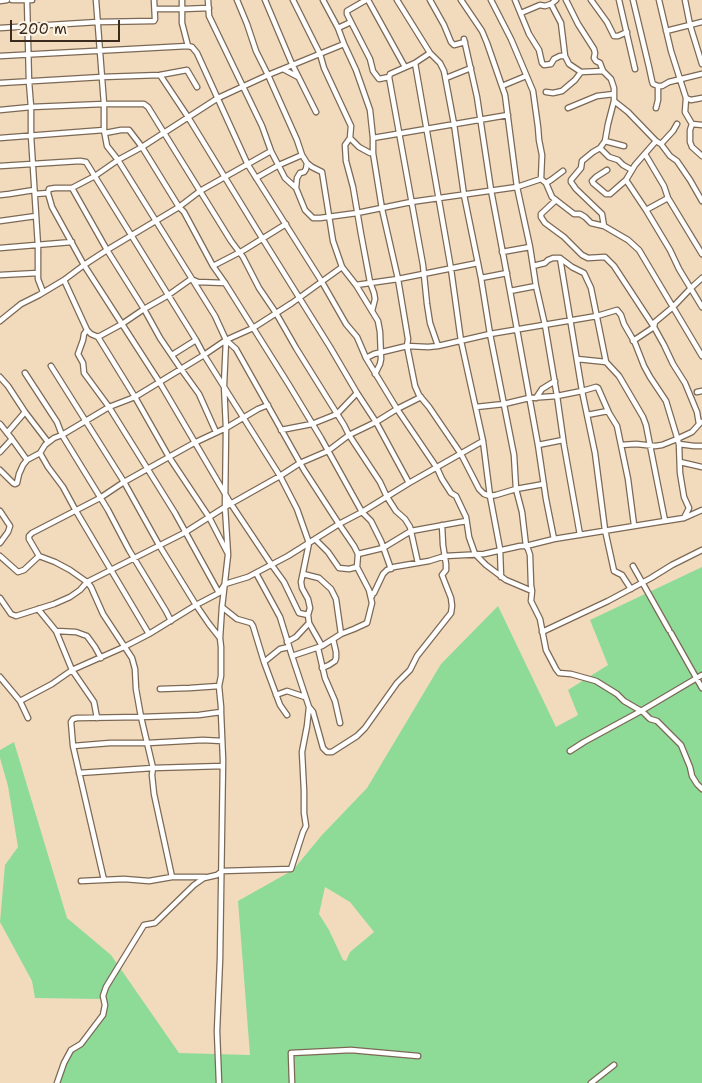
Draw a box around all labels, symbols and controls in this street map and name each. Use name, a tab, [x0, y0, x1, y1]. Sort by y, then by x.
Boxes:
scale bar	[12, 10, 122, 42]
text: 200 m	[18, 19, 67, 39]

